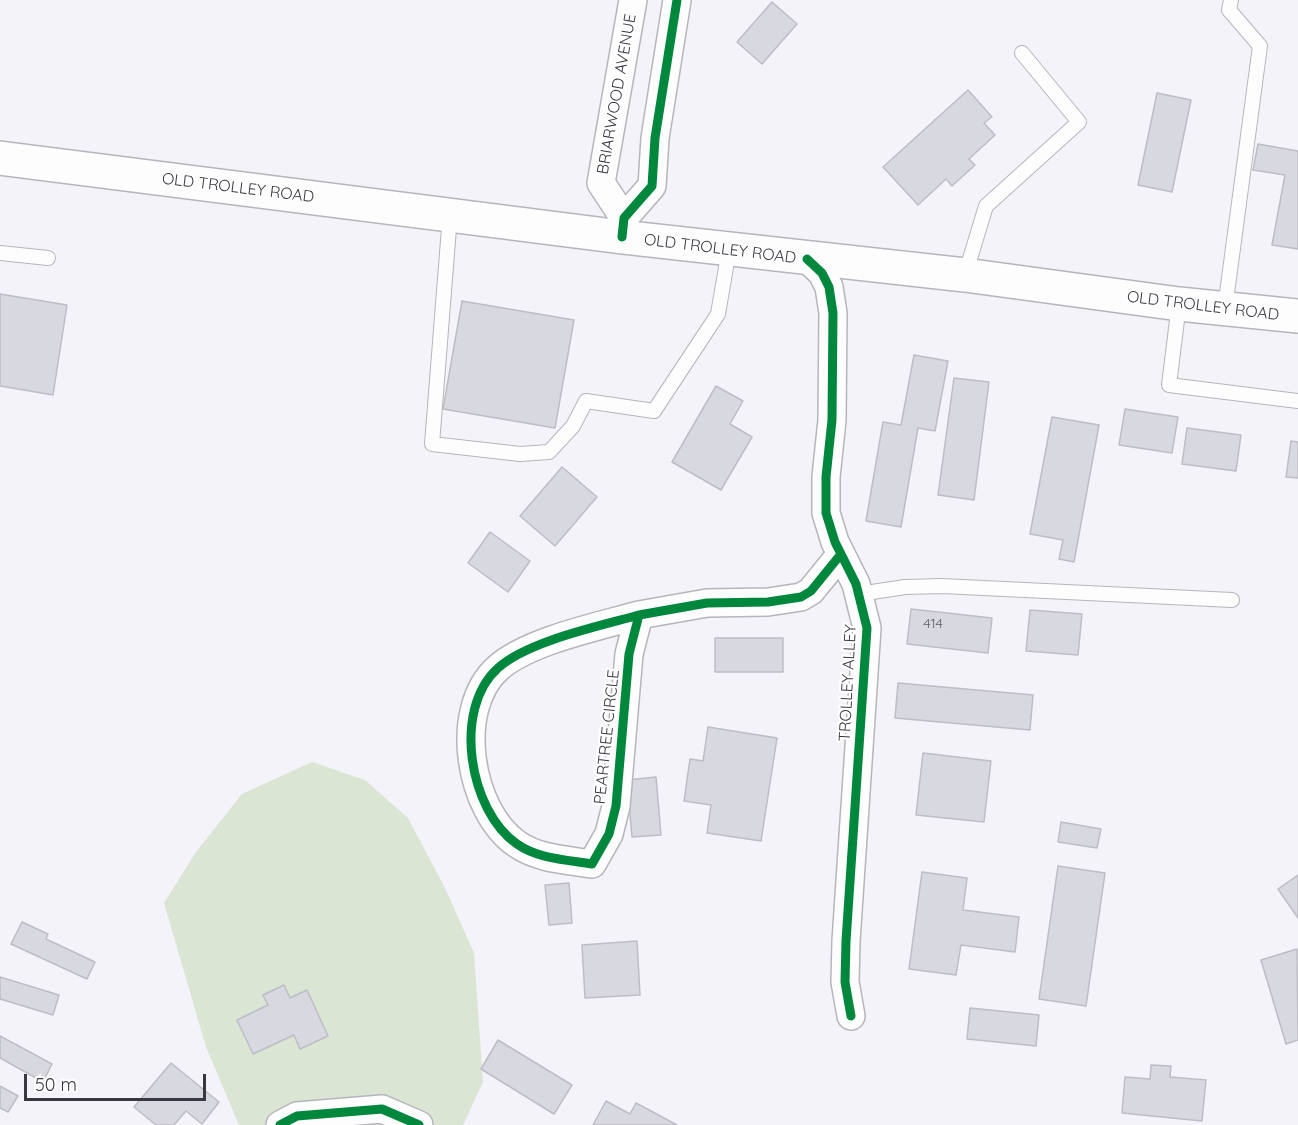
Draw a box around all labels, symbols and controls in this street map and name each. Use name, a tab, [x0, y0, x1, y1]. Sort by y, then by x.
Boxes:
street label: BRIARWOOD AVENUE	[593, 12, 641, 176]
street label: OLD TROLLEY ROAD	[161, 169, 315, 207]
street label: OLD TROLLEY ROAD	[643, 230, 797, 268]
street label: OLD TROLLEY ROAD	[1126, 287, 1280, 325]
house number: 414	[923, 616, 943, 632]
street label: TROLLEY ALLEY	[835, 624, 861, 742]
street label: PEARTREE CIRCLE	[590, 669, 624, 805]
scale bar	[27, 1062, 208, 1100]
text: 50 m	[35, 1073, 77, 1096]

